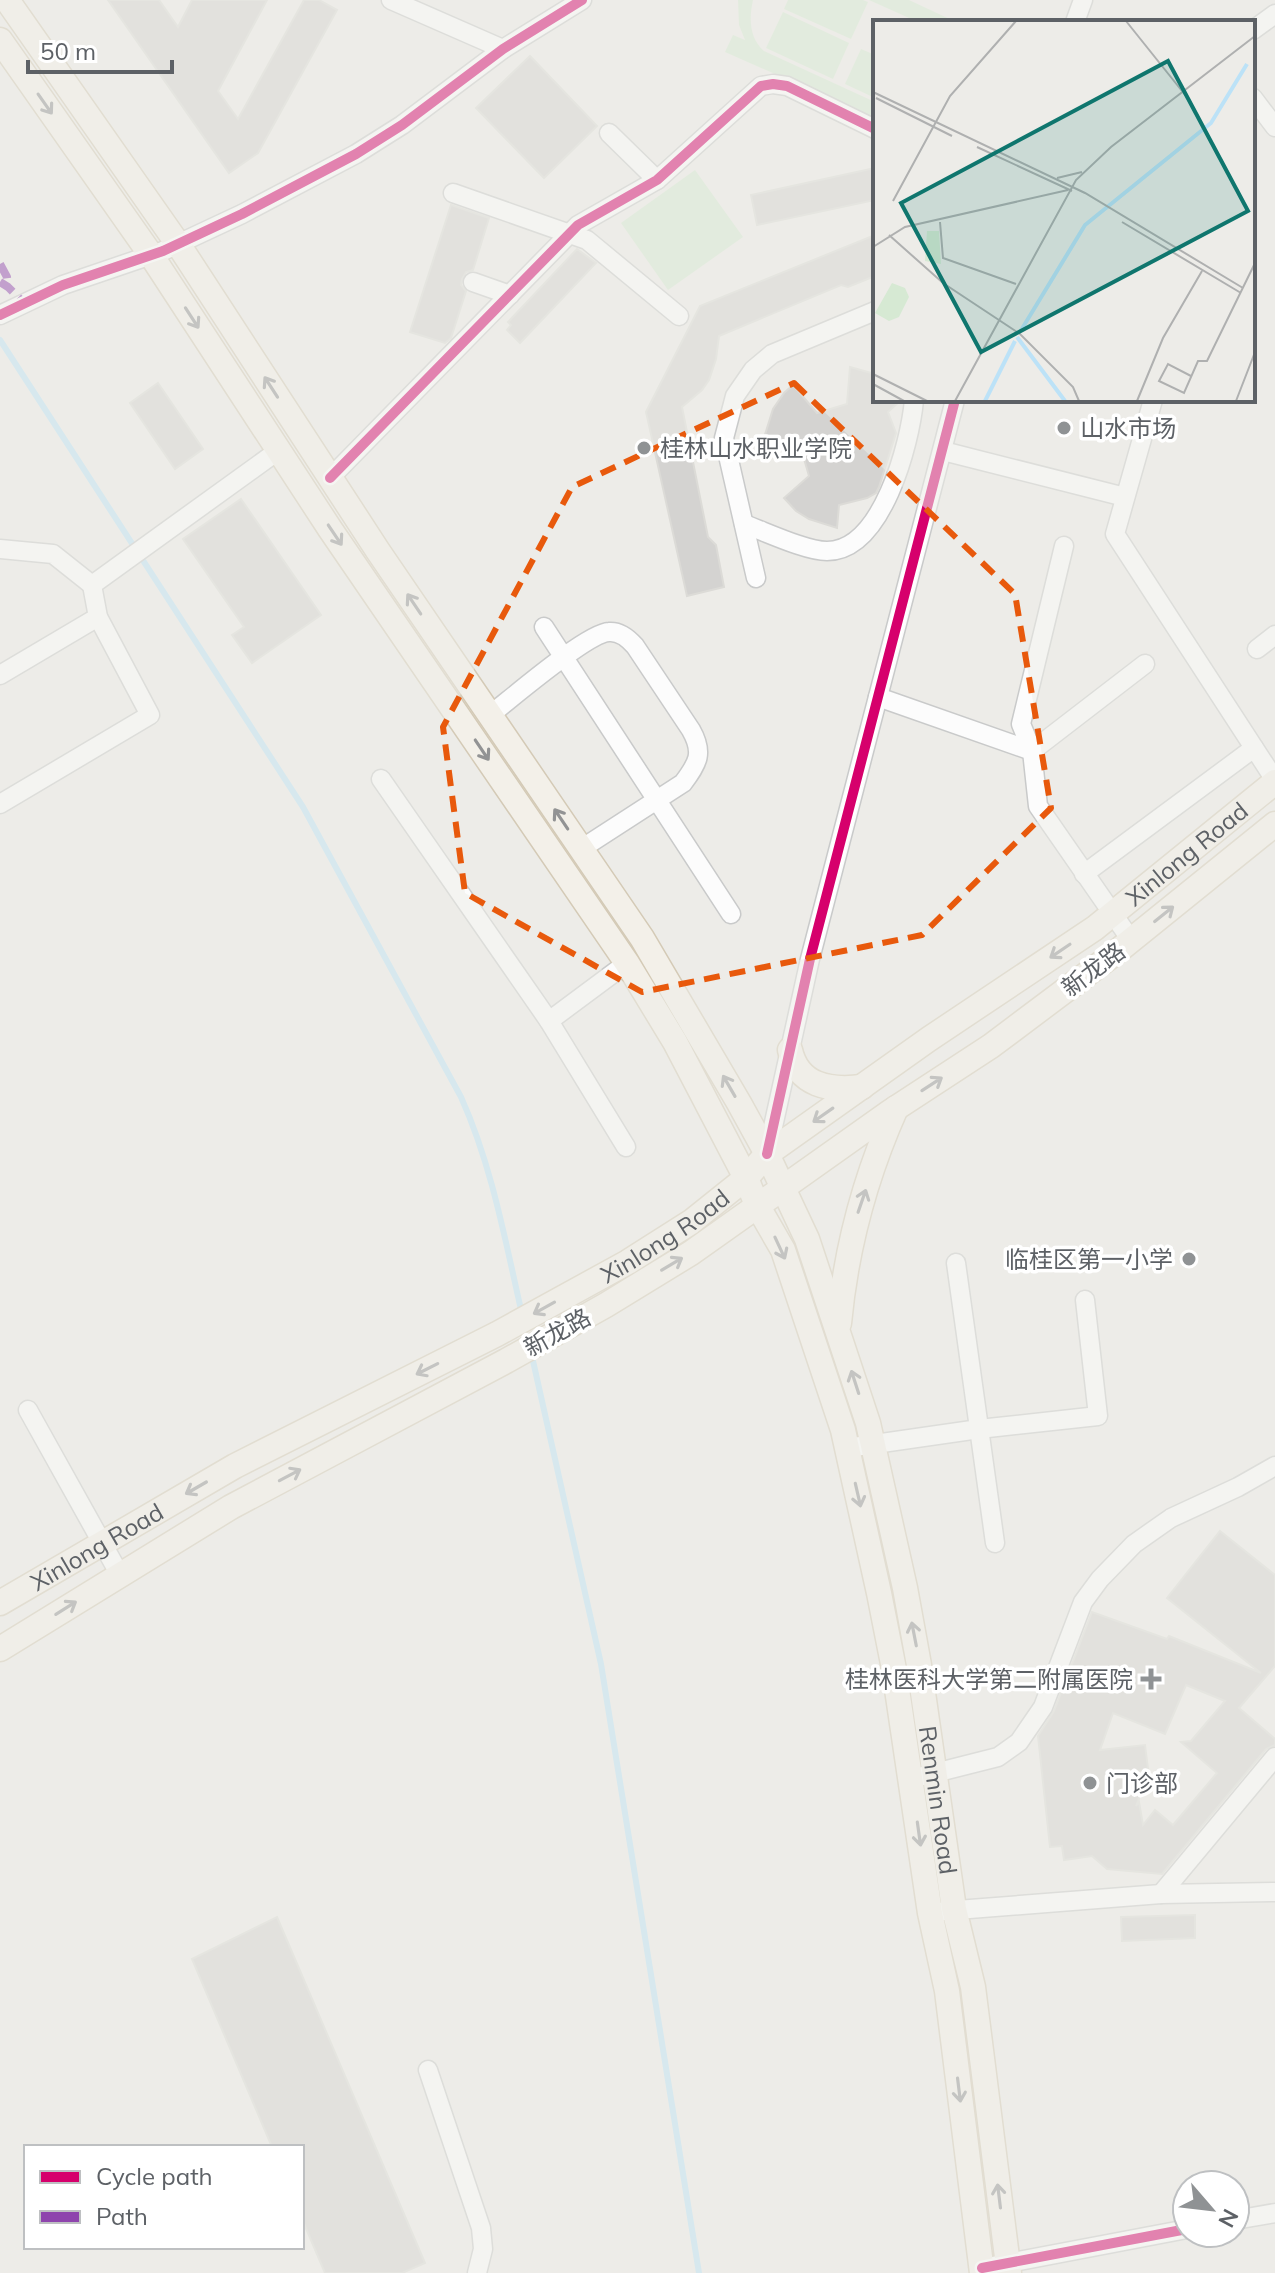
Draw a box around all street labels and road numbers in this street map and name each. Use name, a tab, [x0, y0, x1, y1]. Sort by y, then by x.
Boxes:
street label: Xinlong Road	[1119, 795, 1254, 912]
street label: 新龙路	[1055, 935, 1131, 1003]
street label: Xinlong Road	[595, 1182, 735, 1289]
street label: 新龙路	[518, 1301, 596, 1363]
street label: Xinlong Road	[25, 1496, 168, 1597]
street label: Renmin Road	[913, 1724, 964, 1876]

